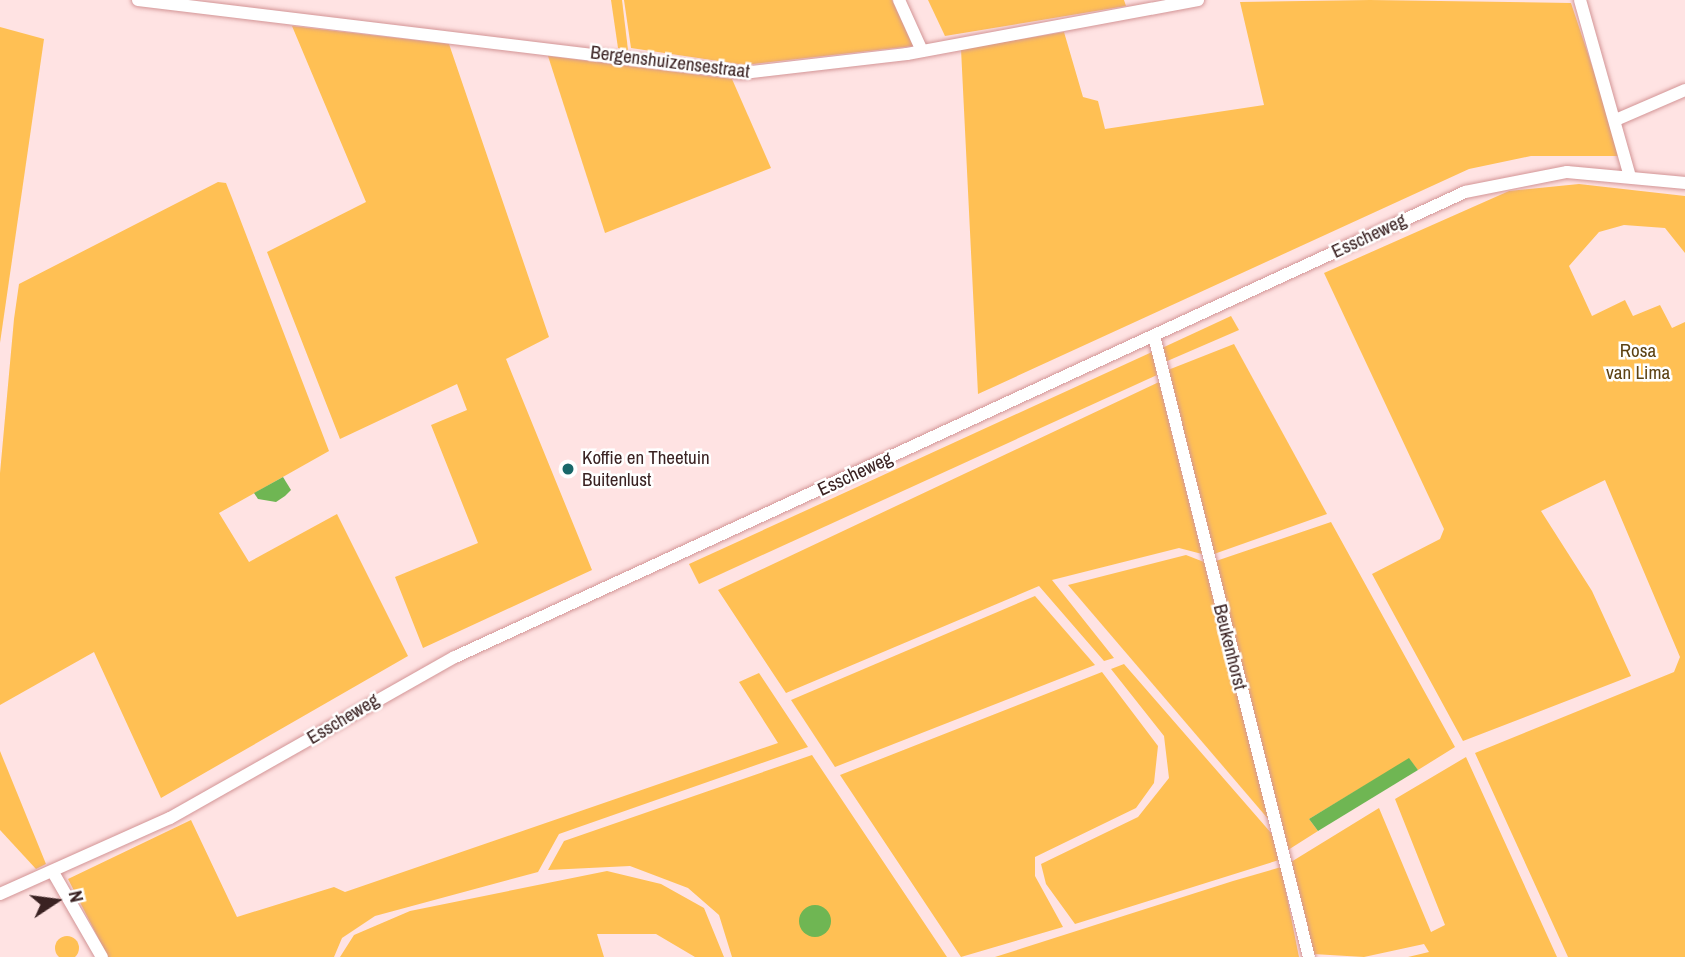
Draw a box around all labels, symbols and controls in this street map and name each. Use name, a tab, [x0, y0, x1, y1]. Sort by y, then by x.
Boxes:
street label: Bergenshuizensestraat	[589, 41, 751, 83]
street label: Esscheweg	[1328, 209, 1410, 263]
park label: Rosa van Lima	[1606, 340, 1670, 384]
place label: Koffie en Theetuin Buitenlust	[582, 447, 710, 491]
street label: Esscheweg	[814, 447, 896, 501]
marker: Koffie en Theetuin Buitenlust	[560, 461, 576, 477]
street label: Beukenhorst	[1208, 602, 1252, 692]
street label: Esscheweg	[303, 689, 383, 749]
north arrow	[21, 866, 91, 936]
text: N	[63, 888, 90, 905]

